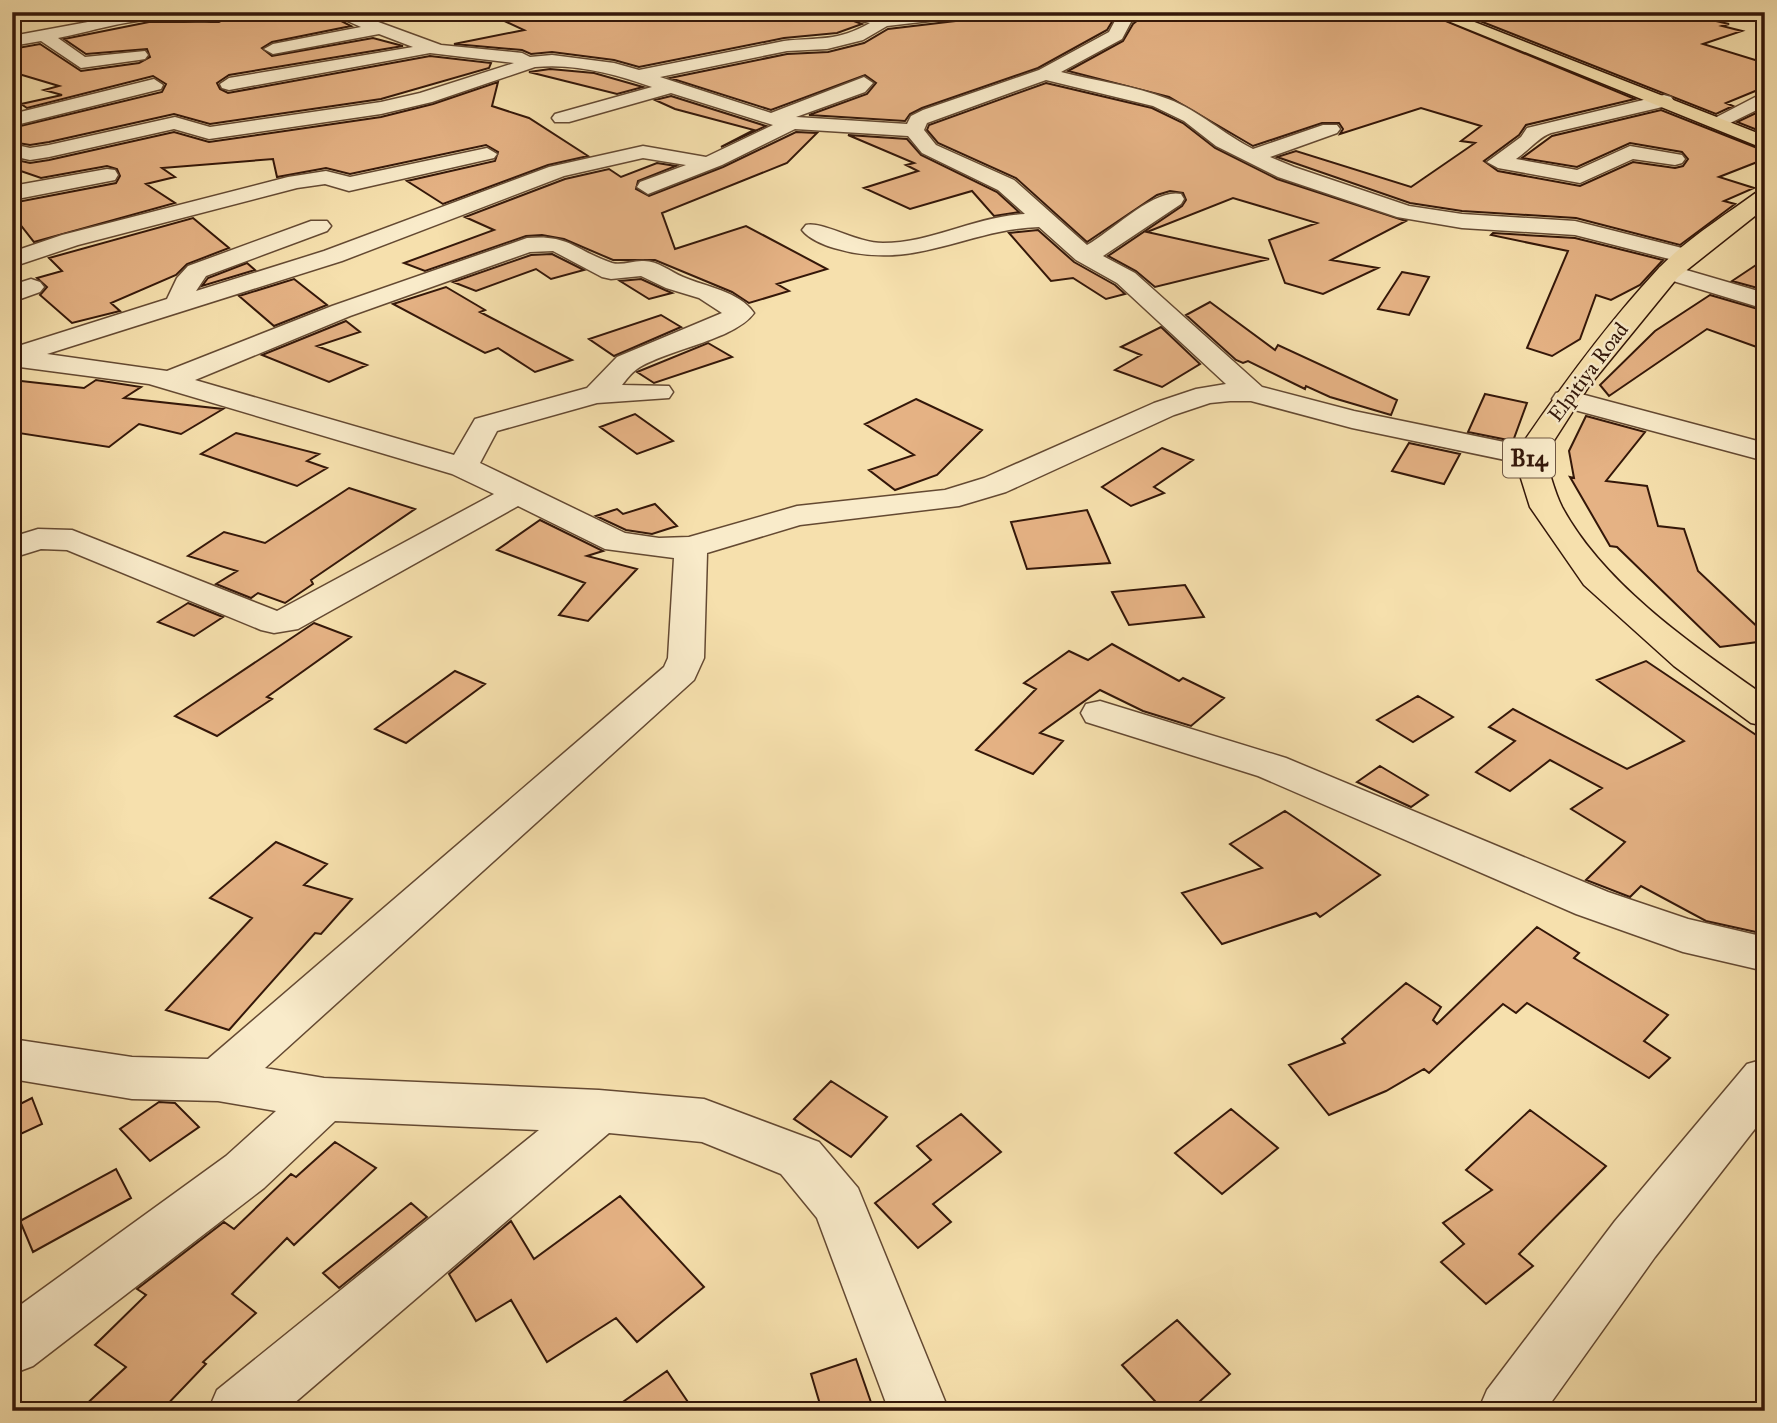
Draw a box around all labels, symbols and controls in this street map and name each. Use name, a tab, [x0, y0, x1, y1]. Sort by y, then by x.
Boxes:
street label: Elpitiya Road	[1542, 317, 1634, 427]
road number: B14	[1503, 438, 1555, 478]

